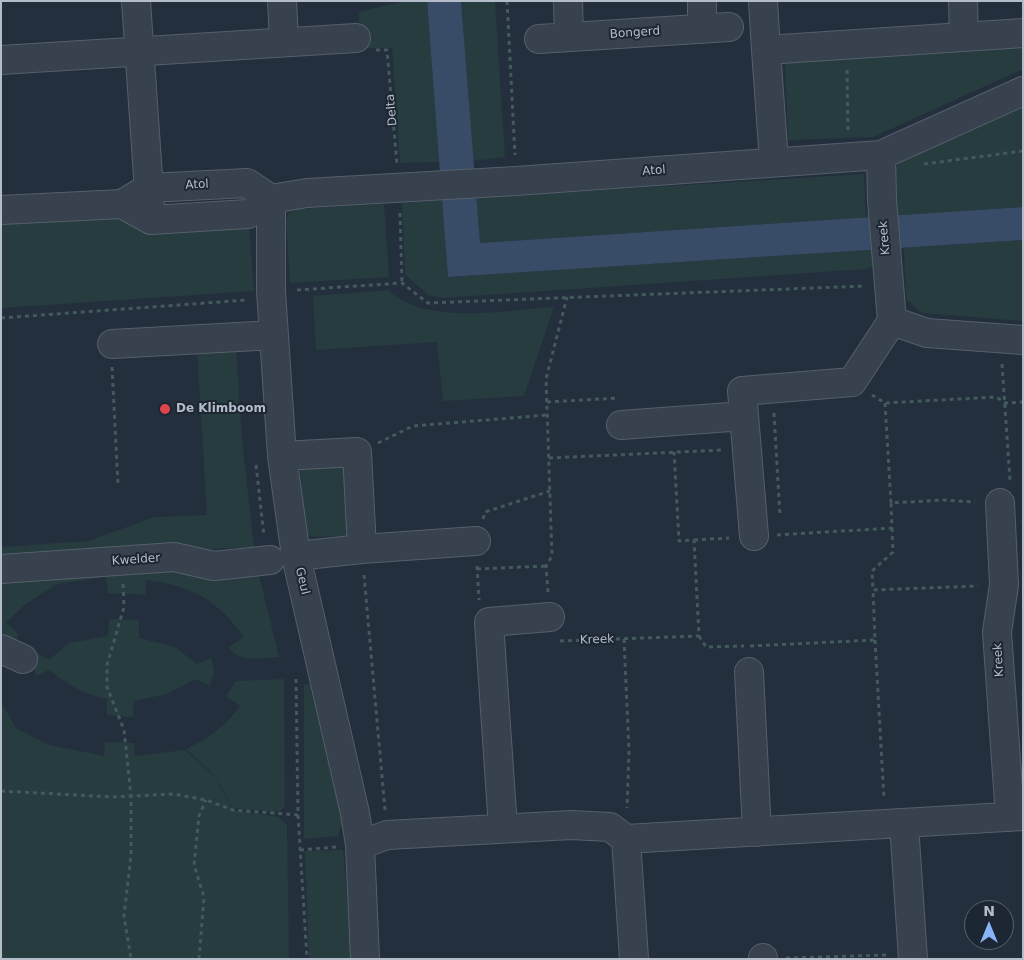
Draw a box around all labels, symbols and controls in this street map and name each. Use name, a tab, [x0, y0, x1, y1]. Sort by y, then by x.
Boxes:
street label: Bongerd	[609, 24, 661, 42]
street label: Delta	[383, 93, 401, 127]
street label: Atol	[642, 163, 666, 179]
street label: Atol	[185, 177, 209, 193]
street label: Kreek	[876, 220, 894, 256]
marker: De Klimboom	[158, 402, 172, 416]
place label: De Klimboom	[176, 402, 266, 416]
street label: Kwelder	[111, 551, 161, 569]
street label: Geul	[292, 566, 312, 596]
street label: Kreek	[580, 632, 614, 648]
street label: Kreek	[991, 642, 1007, 678]
north arrow	[964, 900, 1014, 950]
text: N	[983, 903, 995, 919]

